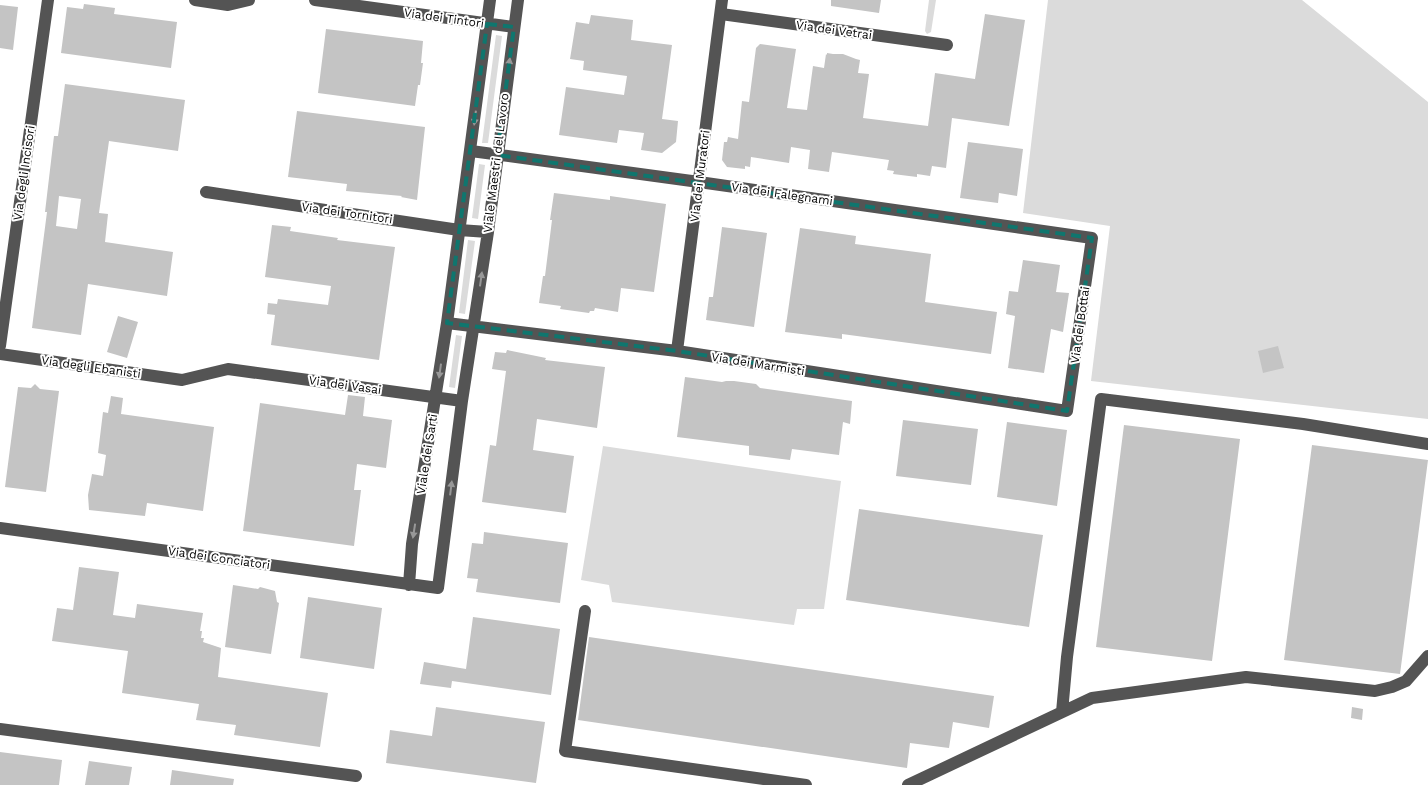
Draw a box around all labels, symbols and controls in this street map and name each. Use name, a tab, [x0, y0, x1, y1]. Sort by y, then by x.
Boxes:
street label: Via dei Tintori	[403, 5, 485, 31]
street label: Via dei Vetrai	[795, 18, 873, 42]
one-way arrow	[505, 57, 513, 73]
street label: Viale Maestri del Lavoro	[480, 92, 512, 234]
one-way arrow	[471, 110, 479, 126]
street label: Via degli Incisori	[10, 125, 38, 221]
street label: Via dei Muratori	[687, 129, 713, 223]
street label: Via dei Falegnami	[730, 180, 834, 208]
street label: Via dei Tornitori	[300, 200, 394, 226]
one-way arrow	[477, 270, 485, 286]
street label: Via dei Bottai	[1068, 286, 1092, 364]
street label: Via dei Marmisti	[710, 350, 806, 378]
street label: Via degli Ebanisti	[40, 353, 142, 381]
one-way arrow	[436, 363, 444, 379]
street label: Via dei Vasai	[308, 373, 382, 397]
street label: Viale dei Sarti	[414, 413, 440, 495]
one-way arrow	[447, 479, 455, 495]
one-way arrow	[410, 524, 418, 540]
street label: Via dei Conciatori	[167, 544, 271, 572]

